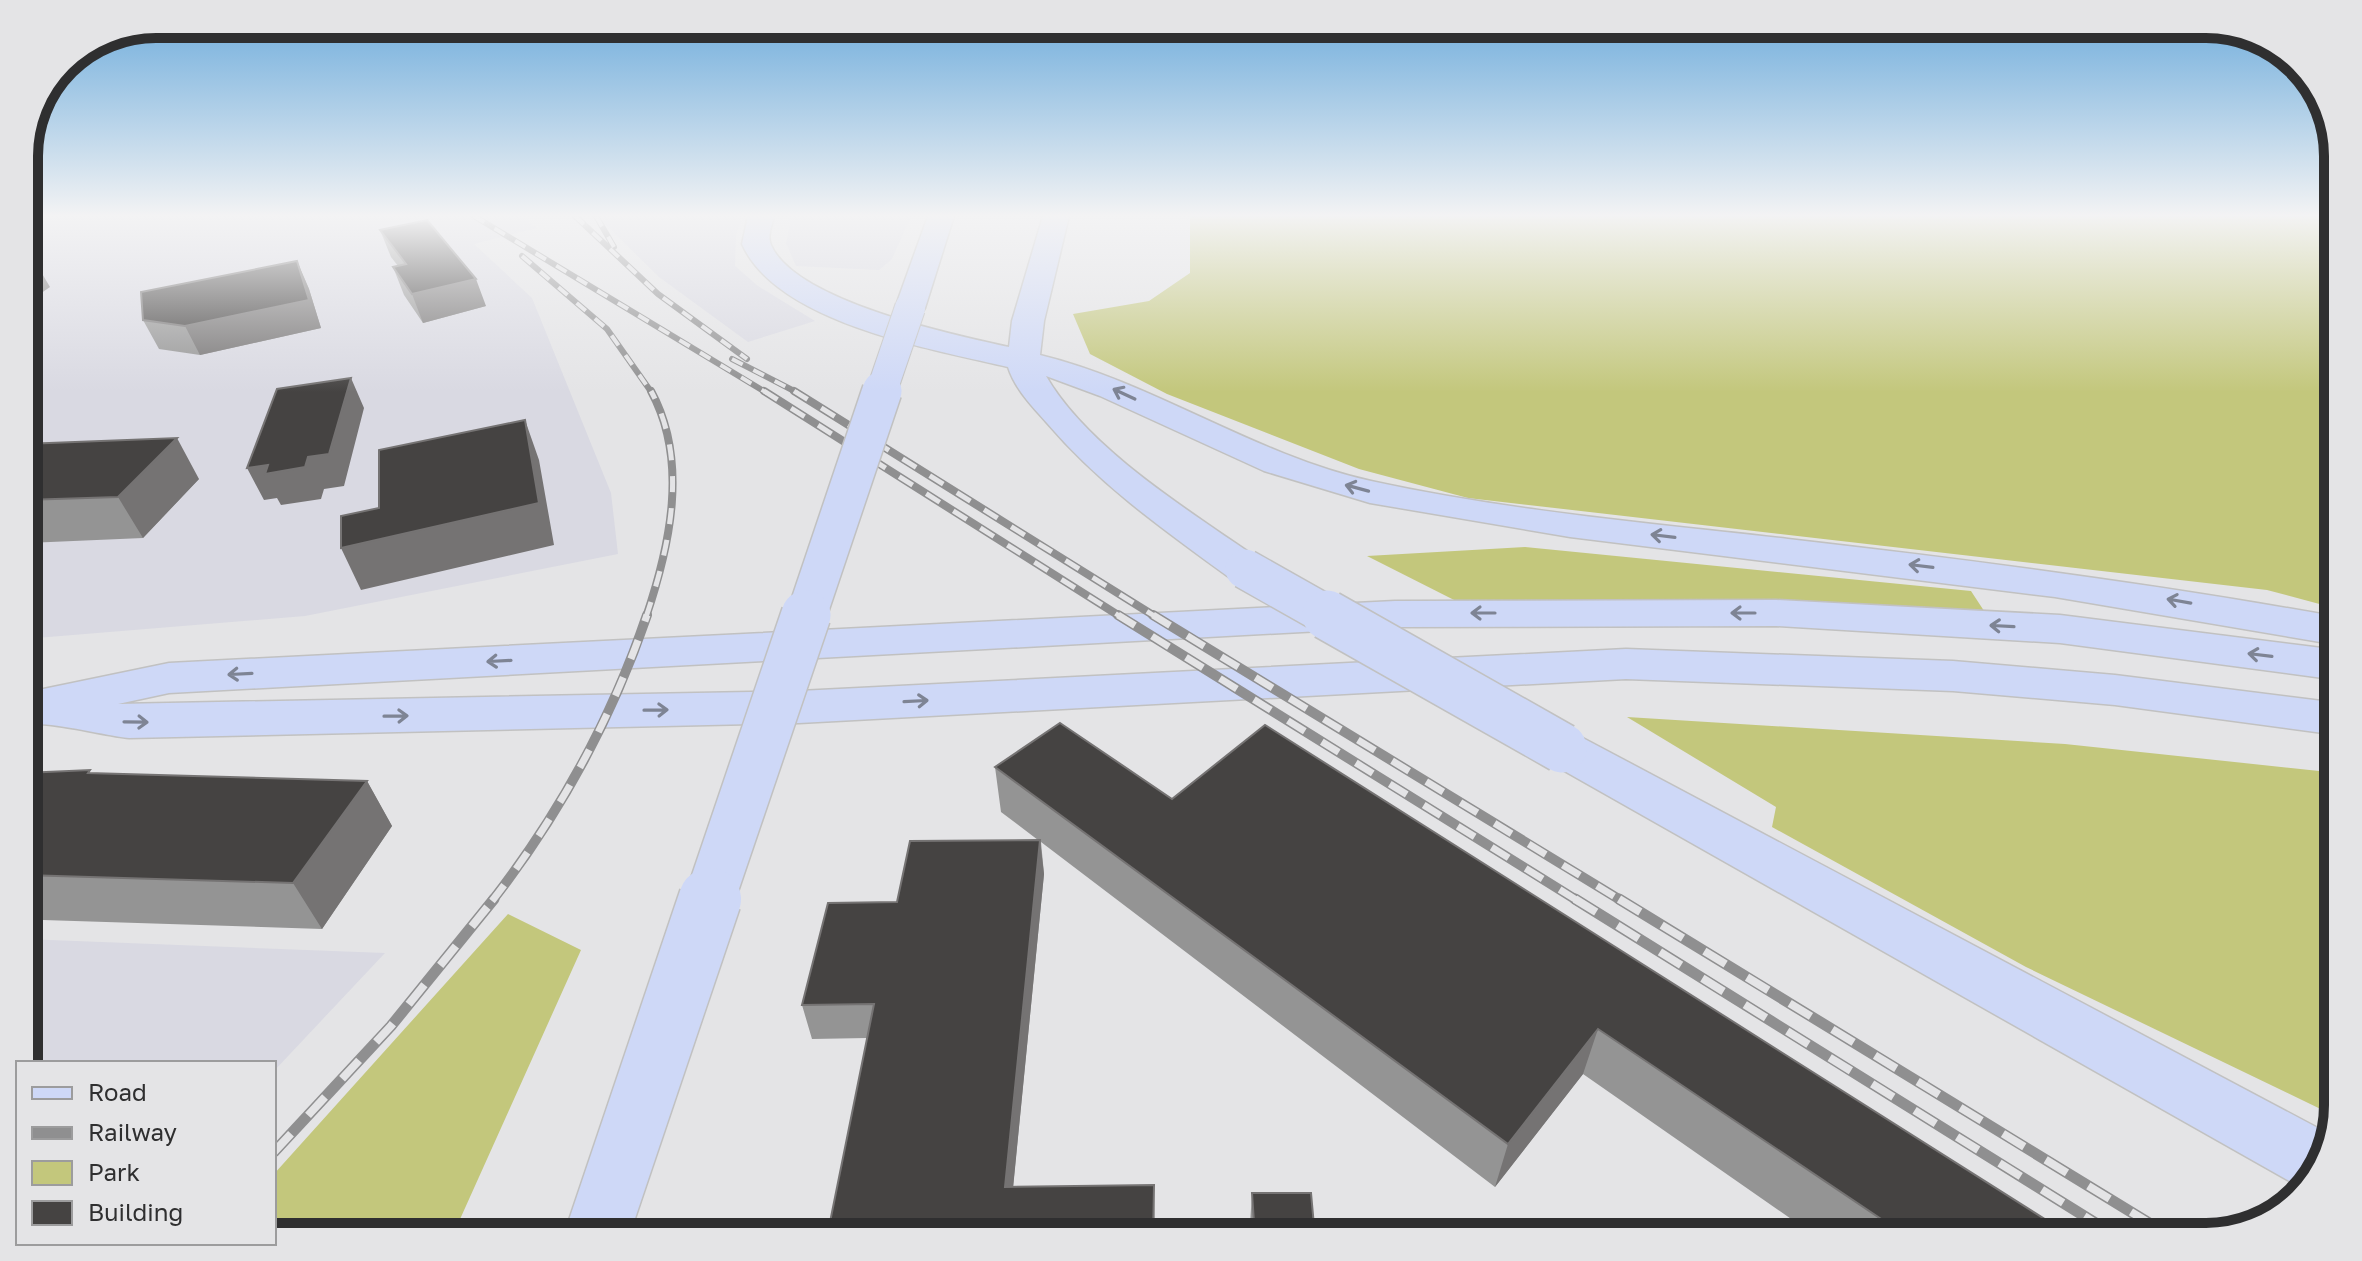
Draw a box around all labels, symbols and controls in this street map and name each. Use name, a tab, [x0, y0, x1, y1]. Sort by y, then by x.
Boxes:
one-way arrow	[1112, 386, 1136, 401]
one-way arrow	[1345, 480, 1371, 495]
one-way arrow	[1650, 529, 1677, 544]
one-way arrow	[1909, 558, 1934, 573]
one-way arrow	[2166, 593, 2192, 608]
one-way arrow	[1470, 605, 1497, 621]
one-way arrow	[1730, 605, 1757, 621]
one-way arrow	[1989, 618, 2016, 633]
one-way arrow	[2248, 647, 2274, 662]
one-way arrow	[486, 654, 513, 669]
one-way arrow	[227, 667, 254, 682]
one-way arrow	[902, 693, 929, 708]
one-way arrow	[642, 702, 669, 718]
one-way arrow	[382, 708, 409, 724]
one-way arrow	[122, 714, 149, 729]
legend	[16, 1061, 276, 1245]
text: Road	[88, 1077, 147, 1106]
text: Railway	[88, 1117, 177, 1146]
text: Park	[88, 1157, 140, 1186]
text: Building	[88, 1197, 183, 1226]

